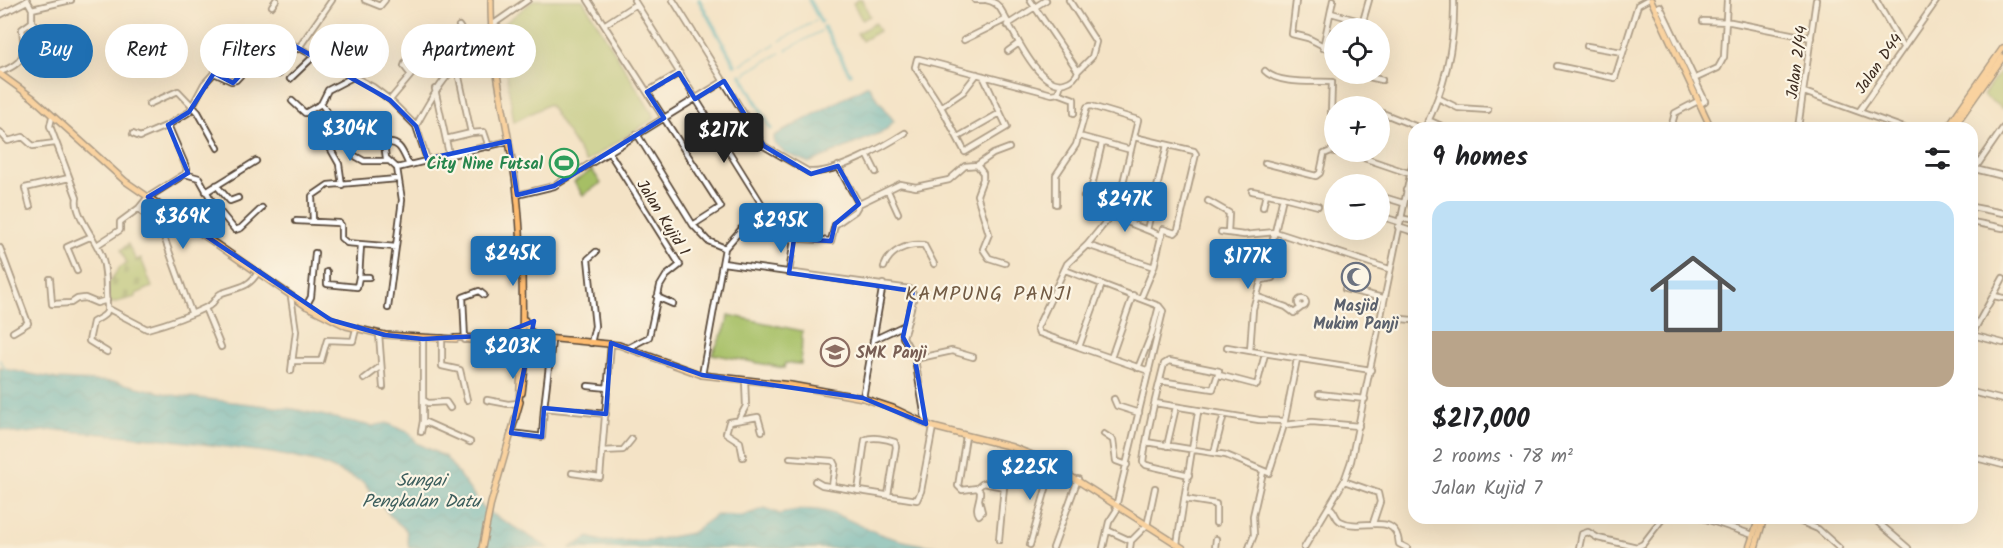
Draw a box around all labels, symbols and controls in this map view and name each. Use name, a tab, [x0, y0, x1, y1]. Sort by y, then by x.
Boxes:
map controls	[1324, 18, 1390, 240]
button: locate	[1324, 18, 1390, 84]
chip: Buy	[18, 24, 93, 78]
chip: Rent	[105, 24, 188, 78]
chip: Filters	[200, 24, 297, 78]
chip: New	[309, 24, 389, 78]
chip: Apartment	[401, 24, 536, 78]
street label: Jalan 2/44	[1780, 24, 1815, 101]
street label: Jalan D44	[1849, 28, 1909, 99]
button: +	[1324, 96, 1390, 162]
pin: $304K	[308, 111, 392, 162]
pin: $217K	[682, 113, 766, 164]
text: $304K	[322, 114, 378, 146]
text: $217K	[698, 116, 750, 148]
text: 9 homes	[1432, 137, 1528, 179]
icon: filters	[1921, 142, 1954, 175]
sports icon: City Nine Futsal	[548, 147, 580, 179]
place label: City Nine Futsal	[427, 152, 544, 177]
button: −	[1324, 174, 1390, 240]
street label: Jalan Kujid 1	[629, 175, 696, 261]
pin: $247K	[1083, 182, 1167, 233]
text: $247K	[1097, 185, 1153, 217]
pin: $369K	[141, 199, 225, 250]
text: $369K	[155, 202, 211, 234]
pin: $295K	[739, 203, 823, 254]
text: $295K	[753, 206, 809, 238]
pin: $245K	[471, 236, 555, 287]
text: $245K	[485, 239, 541, 271]
pin: $177K	[1206, 239, 1290, 290]
icon: home	[1639, 240, 1747, 348]
text: $177K	[1224, 242, 1272, 274]
mosque icon: Masjid Mukim Panji	[1340, 261, 1372, 293]
district label: KAMPUNG PANJI	[905, 279, 1073, 311]
place label: Masjid Mukim Panji	[1313, 294, 1399, 337]
pin: $203K	[471, 329, 555, 380]
text: $203K	[485, 332, 541, 364]
school or university icon: SMK Panji	[819, 336, 851, 368]
place label: SMK Panji	[856, 341, 928, 366]
text: $217,000	[1432, 399, 1530, 441]
text: 2 rooms · 78 m²	[1432, 441, 1573, 473]
pin: $225K	[988, 450, 1072, 501]
text: $225K	[1001, 453, 1059, 485]
water label: Sungai Pengkalan Datu	[362, 467, 482, 517]
text: Jalan Kujid 7	[1432, 473, 1542, 505]

